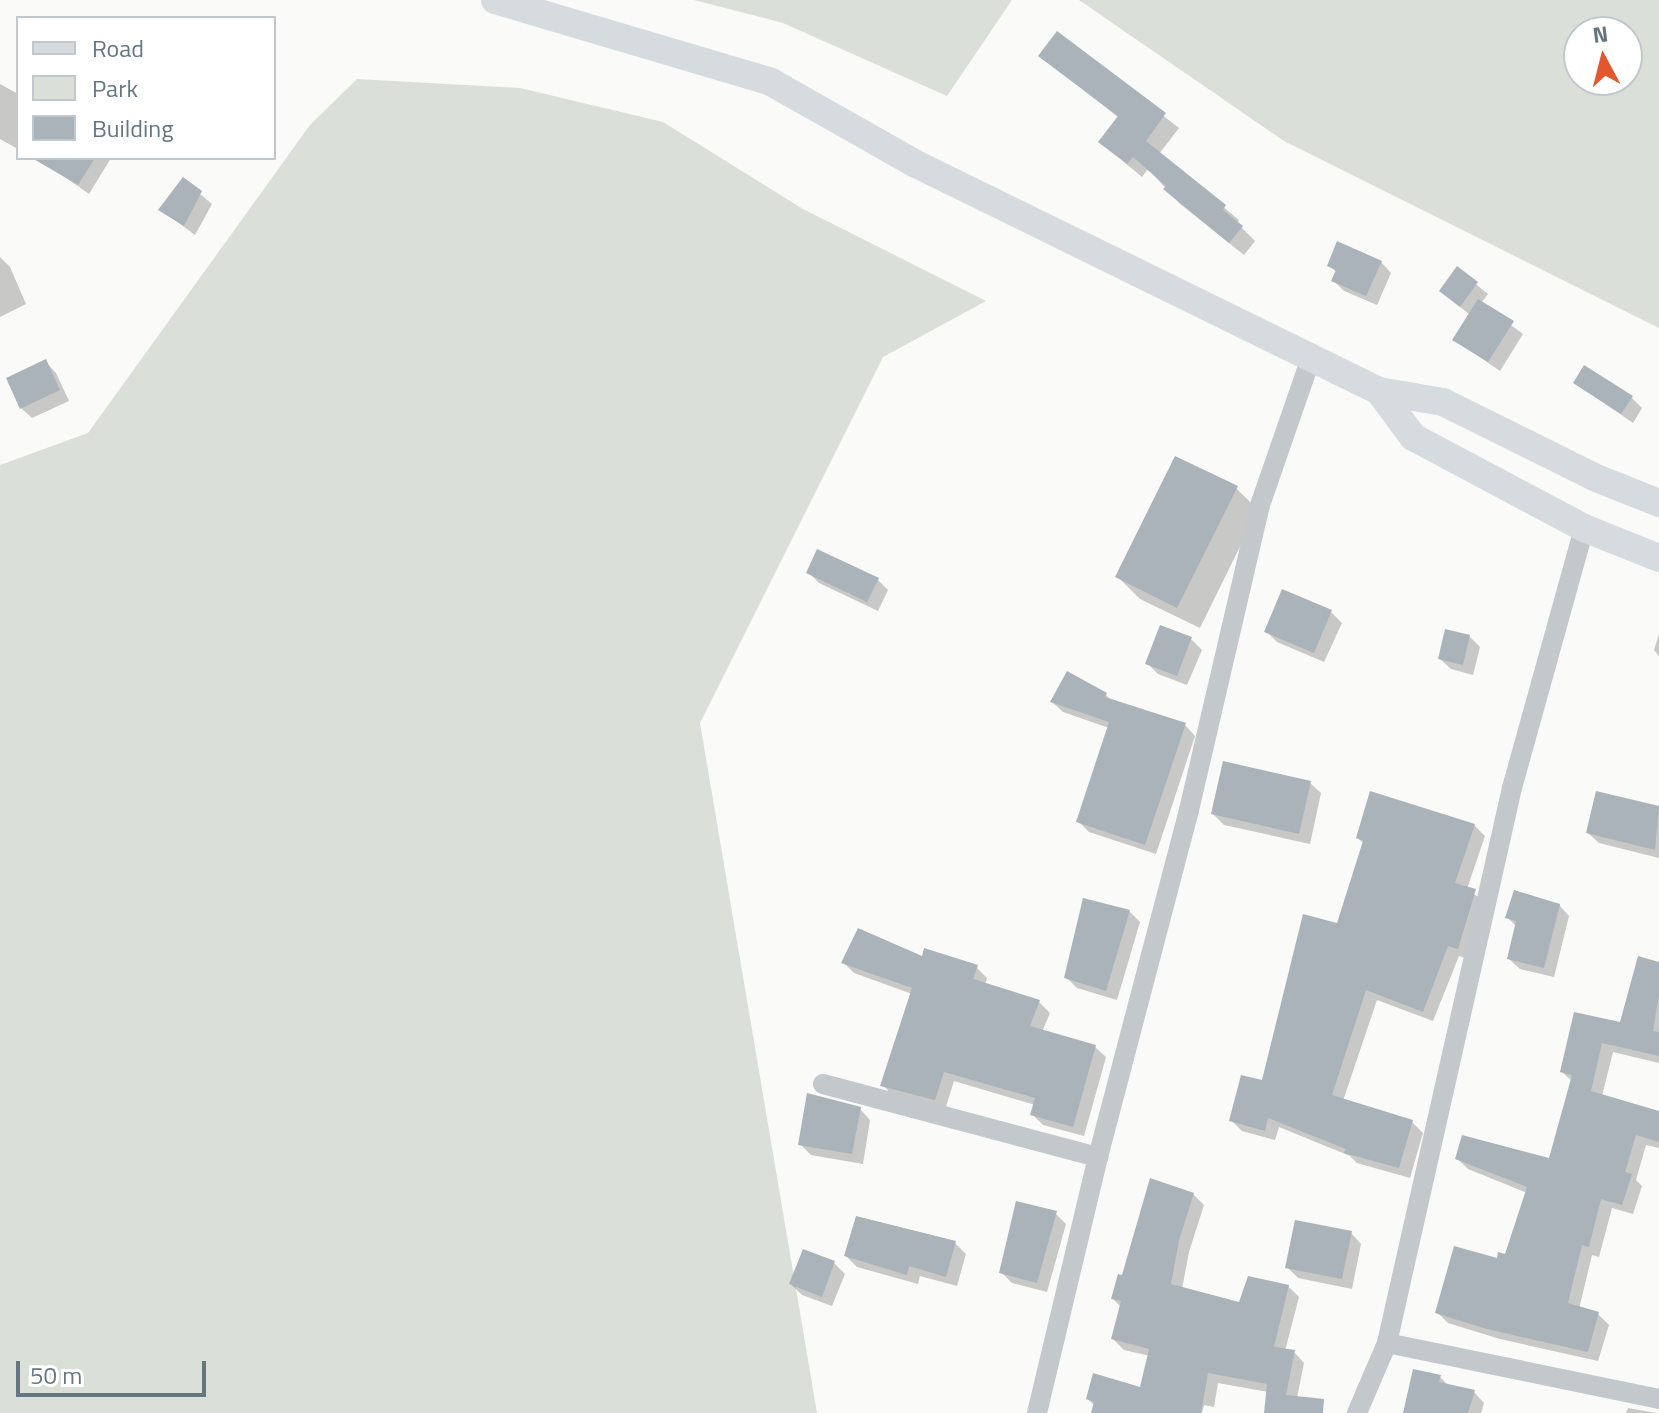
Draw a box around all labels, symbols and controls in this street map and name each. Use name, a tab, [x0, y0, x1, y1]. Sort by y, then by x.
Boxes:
legend	[16, 16, 276, 160]
north arrow	[1563, 16, 1643, 96]
text: N	[1591, 16, 1610, 52]
text: Road	[92, 30, 144, 66]
text: Park	[92, 70, 138, 106]
text: Building	[92, 110, 174, 146]
scale bar	[20, 1345, 210, 1395]
text: 50 m	[30, 1357, 82, 1393]

